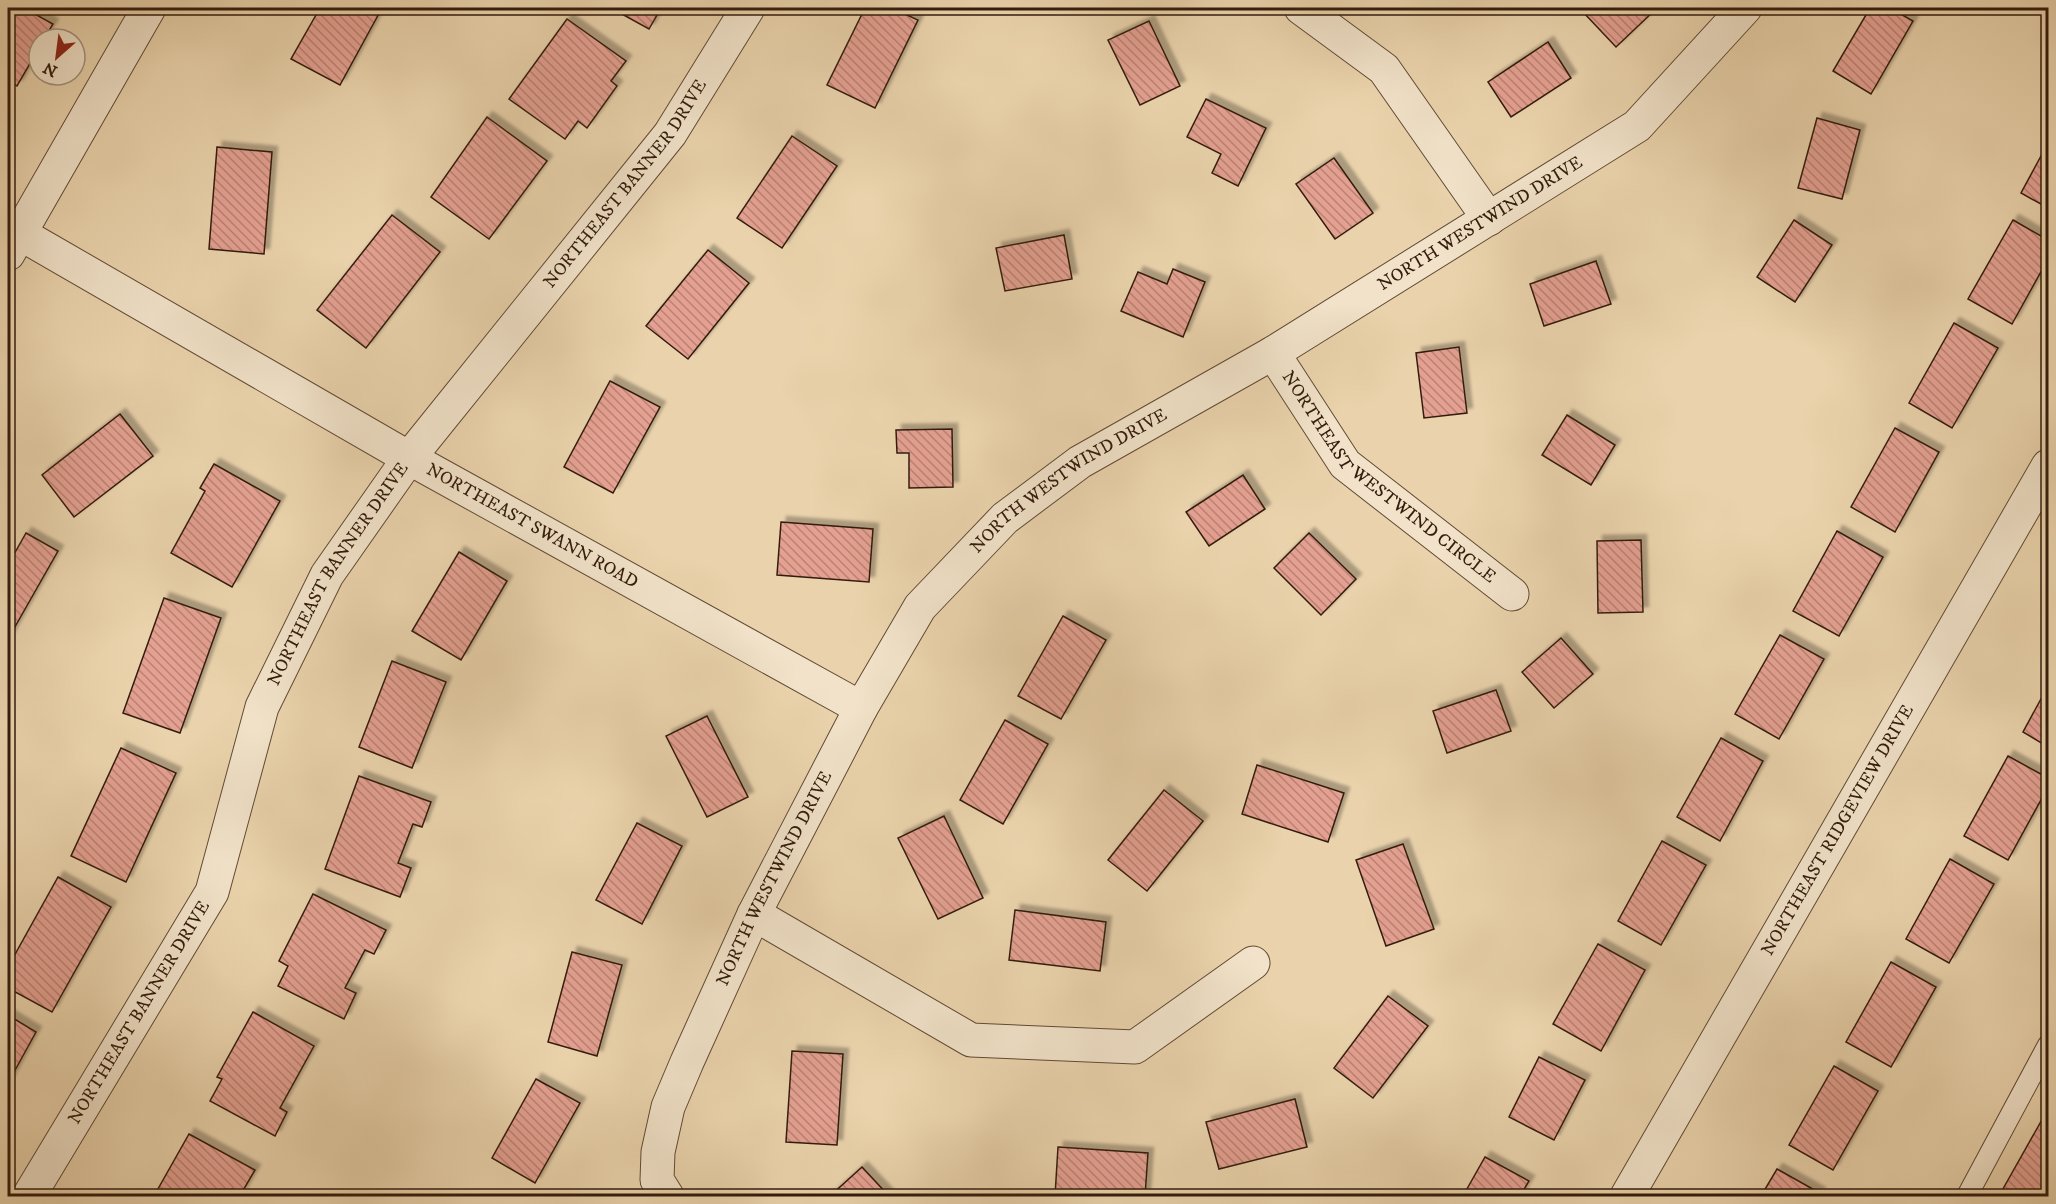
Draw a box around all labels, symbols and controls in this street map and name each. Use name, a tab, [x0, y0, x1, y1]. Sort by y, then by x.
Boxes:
north arrow	[27, 27, 87, 87]
text: N	[40, 57, 61, 81]
street label: NORTHEAST BANNER DRIVE	[539, 75, 712, 293]
street label: NORTH WESTWIND DRIVE	[1374, 152, 1587, 296]
street label: NORTHEAST WESTWIND CIRCLE	[1277, 367, 1500, 588]
street label: NORTH WESTWIND DRIVE	[966, 404, 1171, 558]
street label: NORTHEAST BANNER DRIVE	[263, 458, 414, 689]
street label: NORTHEAST SWANN ROAD	[422, 459, 642, 594]
street label: NORTHEAST RIDGEVIEW DRIVE	[1757, 701, 1919, 960]
street label: NORTH WESTWIND DRIVE	[712, 767, 837, 989]
street label: NORTHEAST BANNER DRIVE	[64, 897, 215, 1128]

